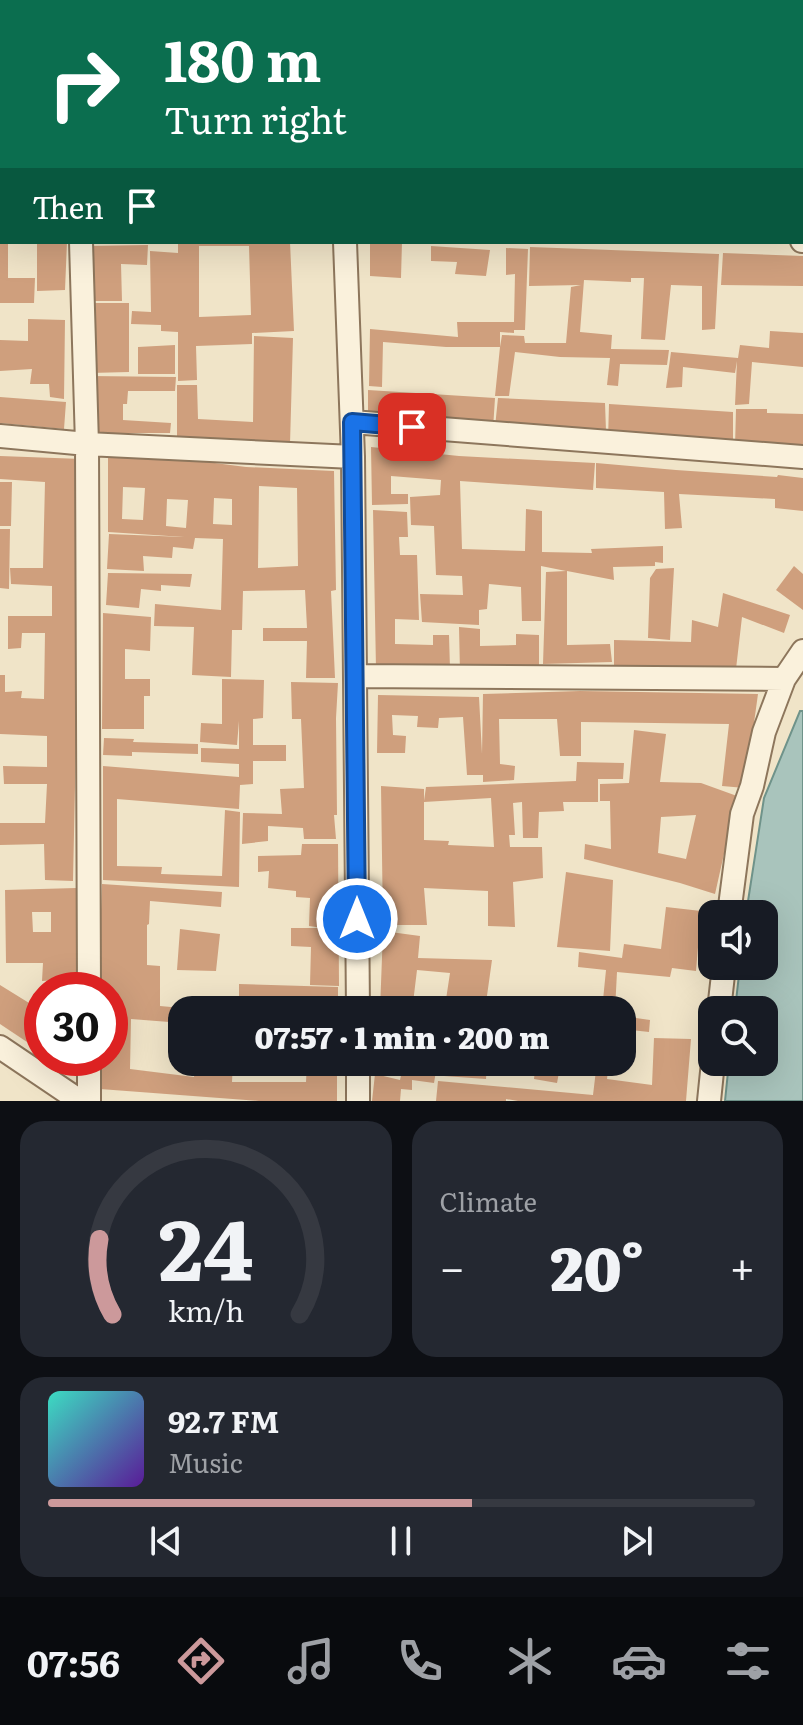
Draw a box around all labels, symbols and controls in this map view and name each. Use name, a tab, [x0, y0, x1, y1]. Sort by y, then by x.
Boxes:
text: 180 m	[164, 16, 322, 99]
icon: right	[32, 32, 136, 136]
text: Turn right	[164, 92, 347, 145]
text: Then	[32, 184, 104, 228]
icon: arrive	[120, 184, 164, 228]
pin	[378, 393, 446, 461]
icon: arrive	[390, 405, 434, 449]
position arrow	[315, 877, 399, 961]
map controls	[698, 900, 778, 1076]
button: sound	[698, 900, 778, 980]
speed limit sign: 30	[24, 972, 128, 1076]
button: search	[698, 996, 778, 1076]
text: 07:57 · 1 min · 200 m	[255, 1014, 550, 1058]
text: Climate	[440, 1181, 537, 1220]
text: 24	[158, 1183, 253, 1307]
text: 20°	[550, 1220, 644, 1309]
text: −	[440, 1232, 465, 1298]
text: +	[729, 1232, 755, 1298]
text: km/h	[168, 1288, 244, 1331]
text: 92.7 FM	[168, 1398, 279, 1442]
text: Music	[168, 1442, 243, 1481]
icon: previous	[144, 1519, 188, 1563]
icon: pause	[379, 1519, 423, 1563]
icon: next	[615, 1519, 659, 1563]
icon: directions	[173, 1633, 229, 1689]
icon: music	[283, 1633, 339, 1689]
icon: phone	[392, 1633, 448, 1689]
icon: climate	[502, 1633, 558, 1689]
icon: car	[611, 1633, 667, 1689]
icon: filters	[720, 1633, 776, 1689]
text: 07:56	[27, 1635, 120, 1688]

